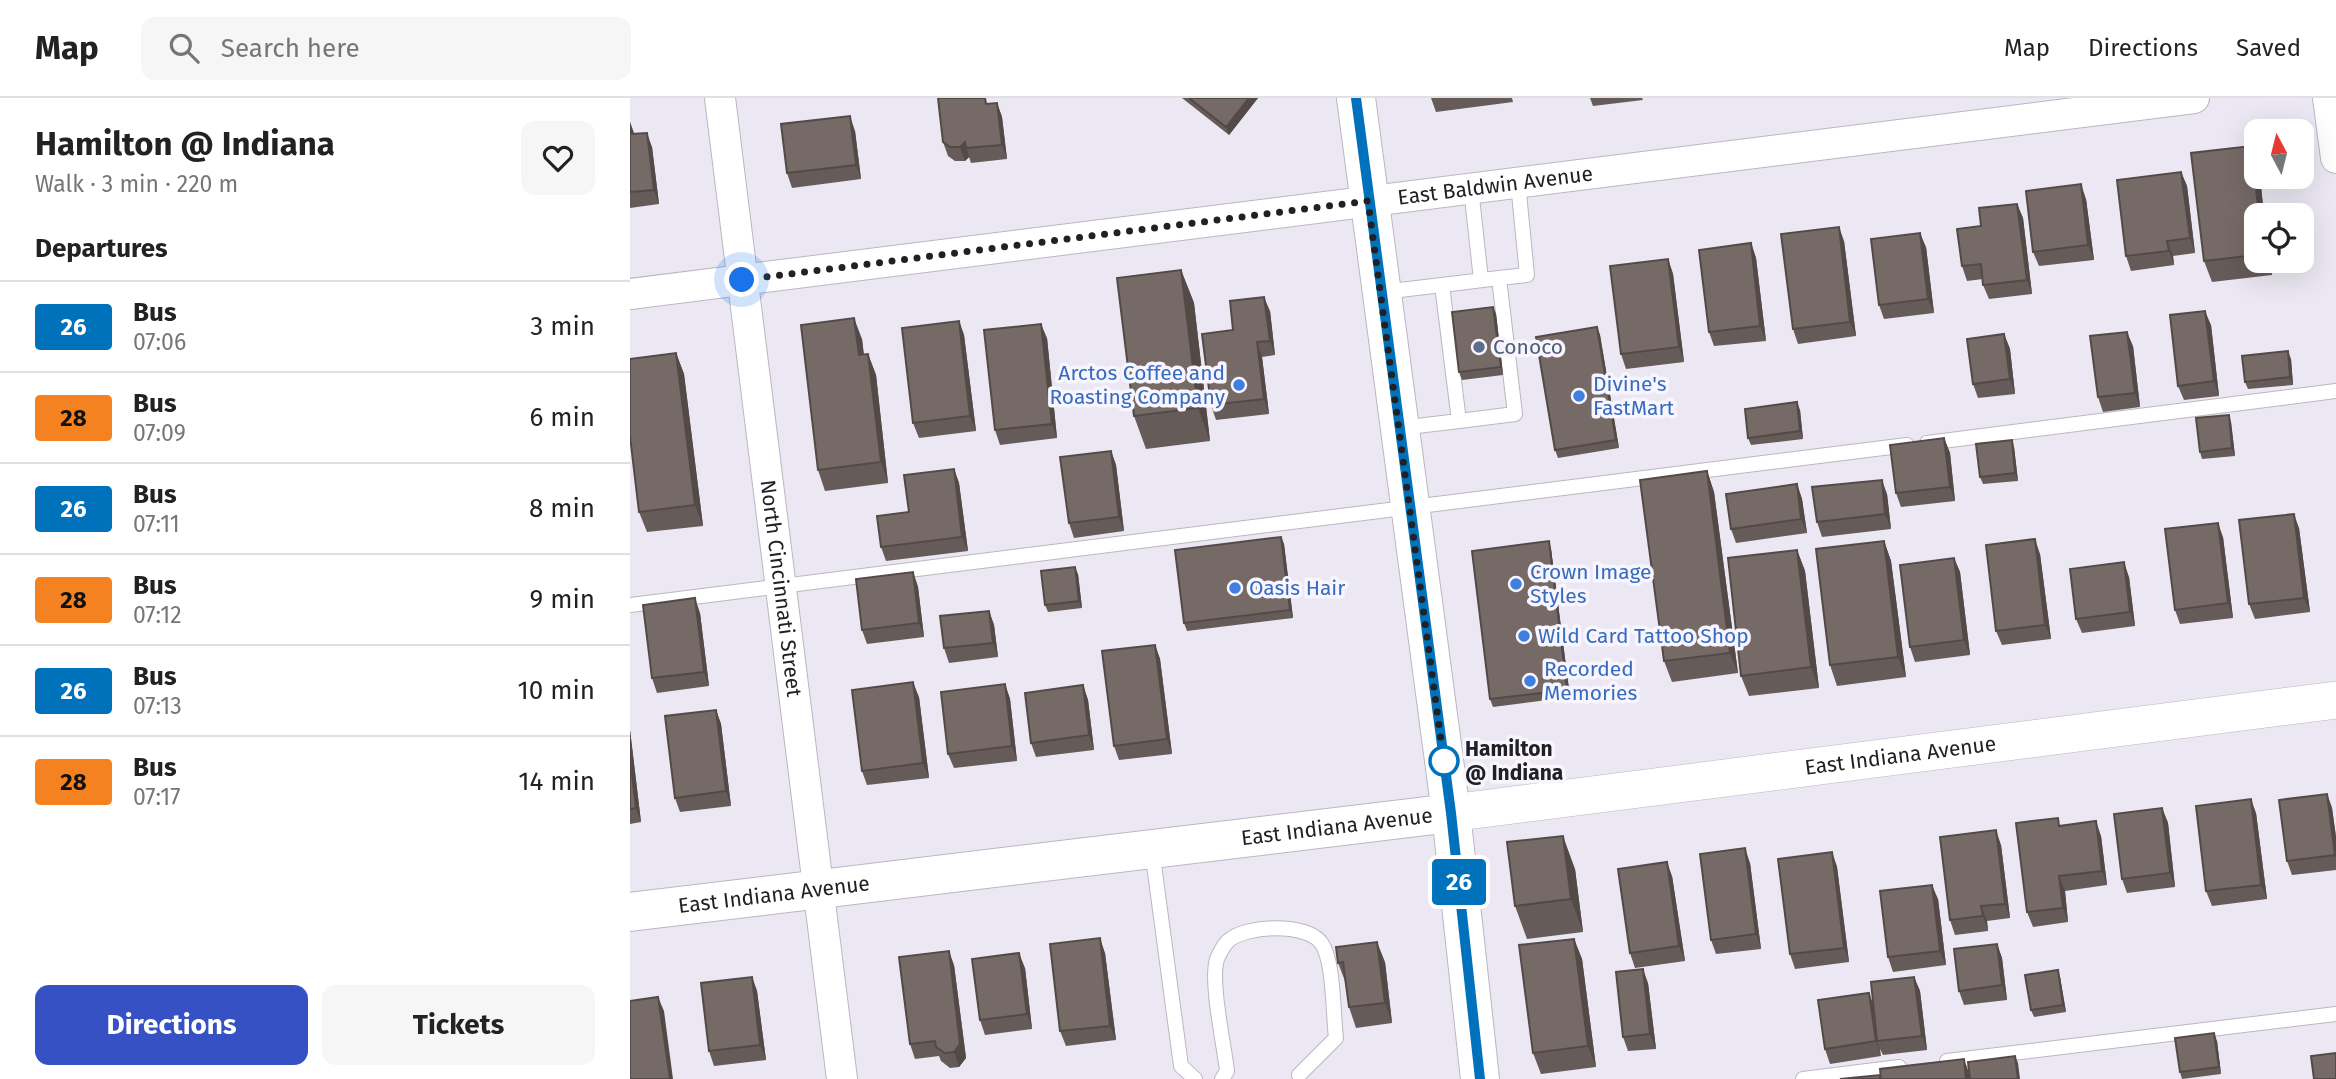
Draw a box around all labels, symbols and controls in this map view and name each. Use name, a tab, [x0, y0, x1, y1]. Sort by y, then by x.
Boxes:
search box	[141, 17, 631, 80]
text: Map	[35, 28, 99, 68]
icon: search	[165, 29, 203, 67]
text: Search here	[221, 33, 360, 64]
text: Map	[2004, 34, 2050, 62]
text: Directions	[2088, 34, 2198, 62]
text: Saved	[2236, 34, 2301, 62]
north arrow	[2244, 119, 2314, 189]
map controls	[2244, 119, 2314, 273]
button: heart	[521, 121, 595, 195]
text: Hamilton @ Indiana	[35, 124, 335, 164]
street label: East Baldwin Avenue	[1396, 160, 1594, 211]
text: Walk · 3 min · 220 m	[35, 170, 238, 198]
button: locate	[2244, 203, 2314, 273]
text: Departures	[35, 233, 168, 264]
your location	[724, 262, 759, 297]
text: Bus	[133, 297, 176, 328]
text: 3 min	[530, 311, 595, 342]
text: 26	[61, 313, 86, 341]
text: 07:06	[133, 328, 186, 356]
place label: Conoco	[1493, 334, 1563, 360]
marker: Conoco	[1471, 339, 1487, 355]
place label: Arctos Coffee and Roasting Company	[1049, 360, 1226, 410]
place label: Divine's FastMart	[1593, 371, 1675, 421]
marker: Arctos Coffee and Roasting Company	[1231, 377, 1247, 393]
text: Bus	[133, 388, 176, 419]
marker: Divine's FastMart	[1571, 388, 1587, 404]
text: 6 min	[529, 402, 595, 433]
text: 28	[60, 404, 87, 432]
text: 07:09	[133, 419, 186, 447]
street label: North Cincinnati Street	[755, 478, 807, 699]
text: Bus	[133, 479, 176, 510]
text: 8 min	[529, 493, 595, 524]
text: 26	[61, 495, 86, 523]
text: 07:11	[133, 510, 180, 538]
place label: Crown Image Styles	[1530, 559, 1652, 609]
text: Bus	[133, 570, 176, 601]
place label: Oasis Hair	[1249, 575, 1345, 601]
marker: Crown Image Styles	[1508, 576, 1524, 592]
marker: Oasis Hair	[1227, 580, 1243, 596]
text: 9 min	[530, 584, 595, 615]
text: 28	[60, 586, 87, 614]
text: 07:12	[133, 601, 182, 629]
place label: Wild Card Tattoo Shop	[1538, 623, 1749, 649]
marker: Wild Card Tattoo Shop	[1516, 628, 1532, 644]
place label: Recorded Memories	[1544, 656, 1638, 706]
text: Bus	[133, 661, 176, 692]
marker: Recorded Memories	[1522, 673, 1538, 689]
text: 10 min	[517, 675, 595, 706]
text: 26	[61, 677, 86, 705]
text: 07:13	[133, 692, 182, 720]
street label: East Indiana Avenue	[1803, 731, 1998, 781]
place label: Hamilton @ Indiana	[1465, 736, 1563, 786]
marker: Hamilton @ Indiana	[1429, 746, 1459, 776]
text: Bus	[133, 752, 176, 783]
text: 14 min	[518, 766, 595, 797]
text: 28	[60, 768, 87, 796]
text: 07:17	[133, 783, 180, 811]
street label: East Indiana Avenue	[1240, 802, 1434, 851]
line badge: 26	[1428, 859, 1490, 905]
text: 26	[1446, 868, 1472, 896]
street label: East Indiana Avenue	[677, 870, 871, 919]
button: Directions	[35, 985, 308, 1065]
button: Tickets	[322, 985, 595, 1065]

